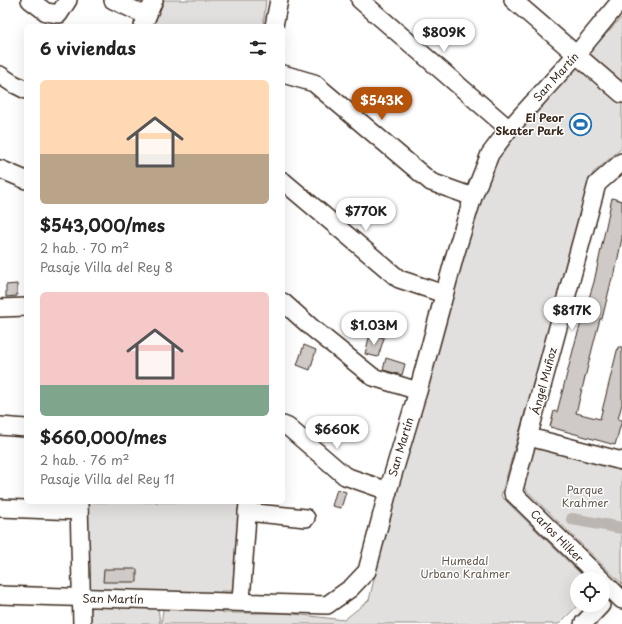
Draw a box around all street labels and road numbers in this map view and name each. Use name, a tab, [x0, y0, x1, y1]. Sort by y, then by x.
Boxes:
street label: San Martín	[529, 48, 582, 105]
street label: Ángel Muñoz	[526, 345, 561, 417]
street label: San Martín	[383, 415, 418, 479]
street label: Carlos Hilker	[527, 505, 588, 567]
street label: San Martín	[82, 589, 144, 608]

